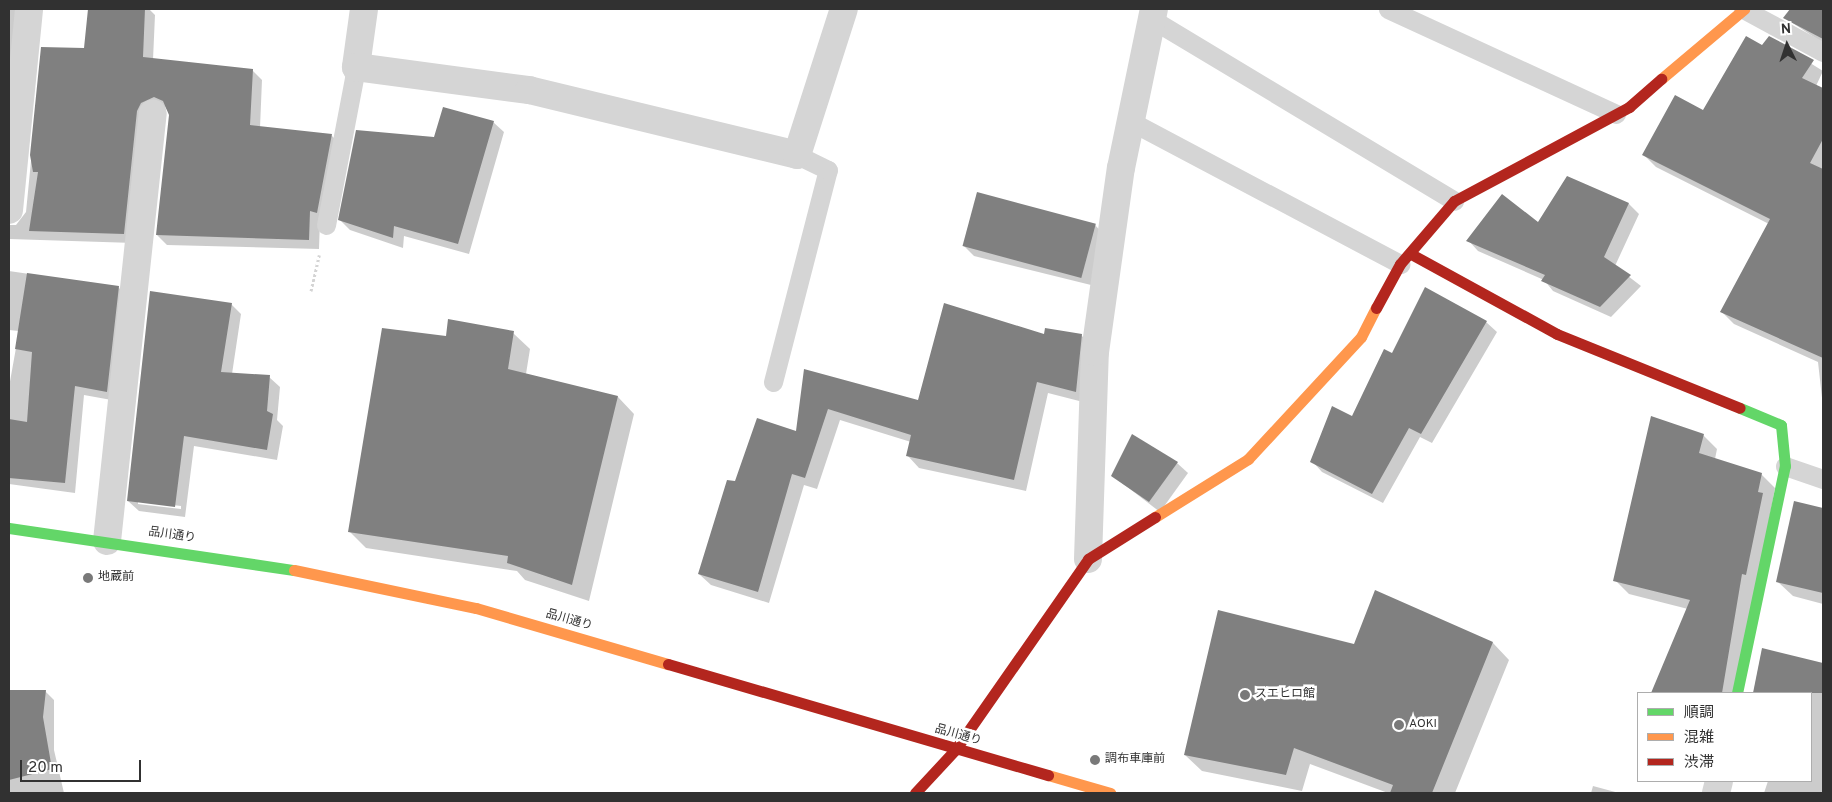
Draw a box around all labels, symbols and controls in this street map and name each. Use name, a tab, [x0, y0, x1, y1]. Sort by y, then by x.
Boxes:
north arrow	[1762, 20, 1812, 70]
text: N	[1780, 21, 1792, 38]
street label: 品川通り	[147, 526, 197, 546]
place label: 地蔵前	[98, 571, 134, 585]
marker: 地蔵前	[82, 572, 94, 584]
street label: 品川通り	[544, 607, 594, 635]
place label: スエヒロ館	[1255, 688, 1315, 702]
marker: スエヒロ館	[1239, 689, 1251, 701]
legend	[1637, 692, 1812, 782]
text: 順調	[1684, 704, 1714, 723]
place label: AOKI	[1409, 718, 1437, 732]
marker: AOKI	[1393, 719, 1405, 731]
street label: 品川通り	[933, 722, 983, 750]
text: 混雑	[1684, 729, 1714, 748]
scale bar	[22, 750, 144, 782]
place label: 調布車庫前	[1105, 753, 1165, 767]
marker: 調布車庫前	[1089, 754, 1101, 766]
text: 渋滞	[1684, 754, 1714, 773]
text: 20 m	[28, 759, 63, 778]

